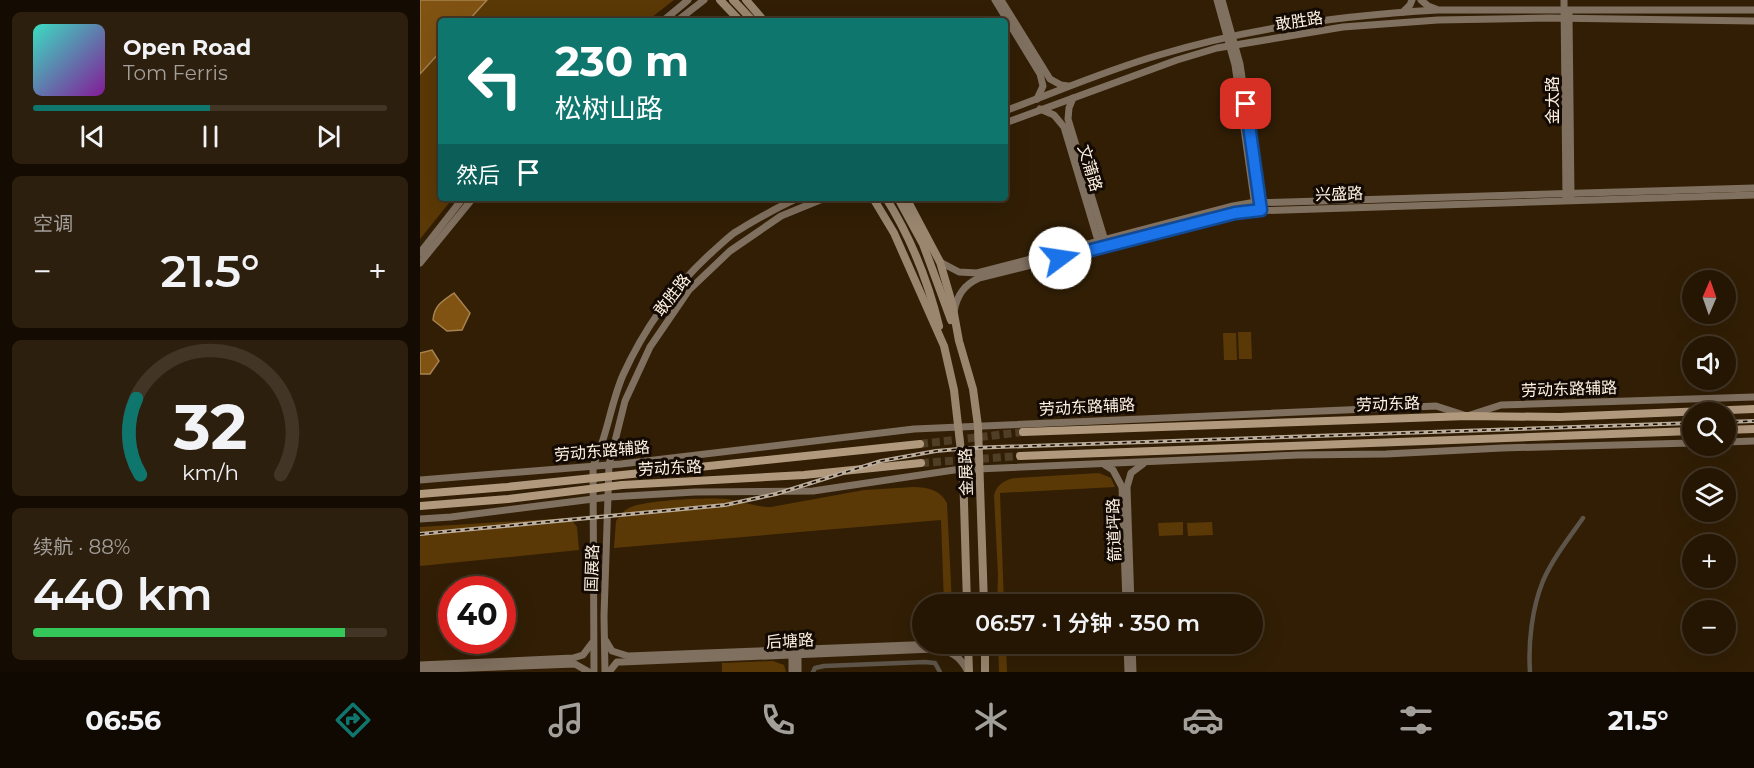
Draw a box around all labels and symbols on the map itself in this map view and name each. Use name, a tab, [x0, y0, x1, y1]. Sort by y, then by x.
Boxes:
street label: 敢胜路	[1274, 8, 1324, 34]
street label: 金太路	[1543, 76, 1562, 124]
pin	[1220, 78, 1271, 129]
street label: 文蒲路	[1074, 142, 1106, 194]
street label: 兴盛路	[1315, 184, 1363, 204]
position arrow	[1028, 226, 1092, 290]
street label: 敢胜路	[650, 270, 694, 320]
north arrow	[1682, 270, 1736, 324]
street label: 劳动东路辅路	[1521, 378, 1617, 400]
street label: 劳动东路	[1356, 393, 1420, 415]
street label: 劳动东路辅路	[1039, 395, 1135, 419]
street label: 劳动东路辅路	[553, 437, 651, 465]
street label: 金展路	[956, 448, 976, 496]
street label: 劳动东路	[638, 457, 702, 479]
street label: 箭道坪路	[1103, 498, 1125, 562]
street label: 国展路	[582, 544, 602, 592]
speed limit sign: 40	[438, 576, 516, 654]
street label: 后塘路	[766, 630, 814, 652]

